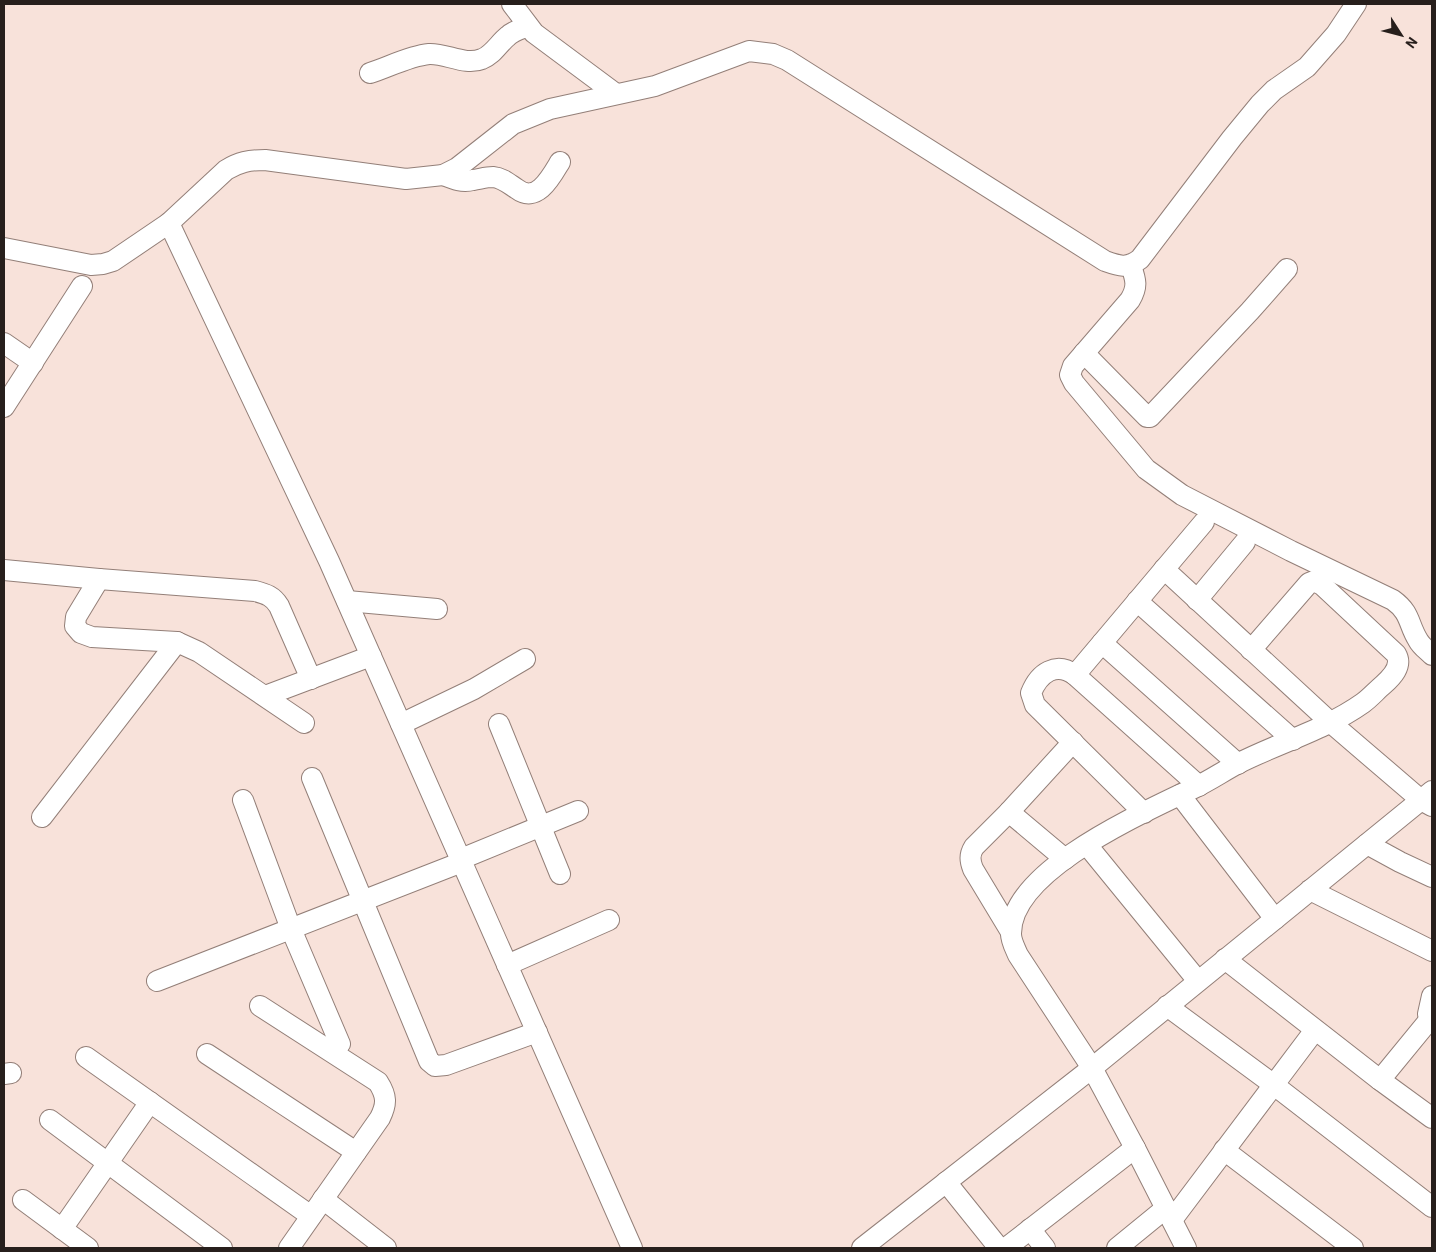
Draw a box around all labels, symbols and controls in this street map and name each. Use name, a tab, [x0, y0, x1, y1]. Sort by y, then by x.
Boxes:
north arrow	[1376, 10, 1426, 60]
text: N	[1402, 34, 1422, 52]

